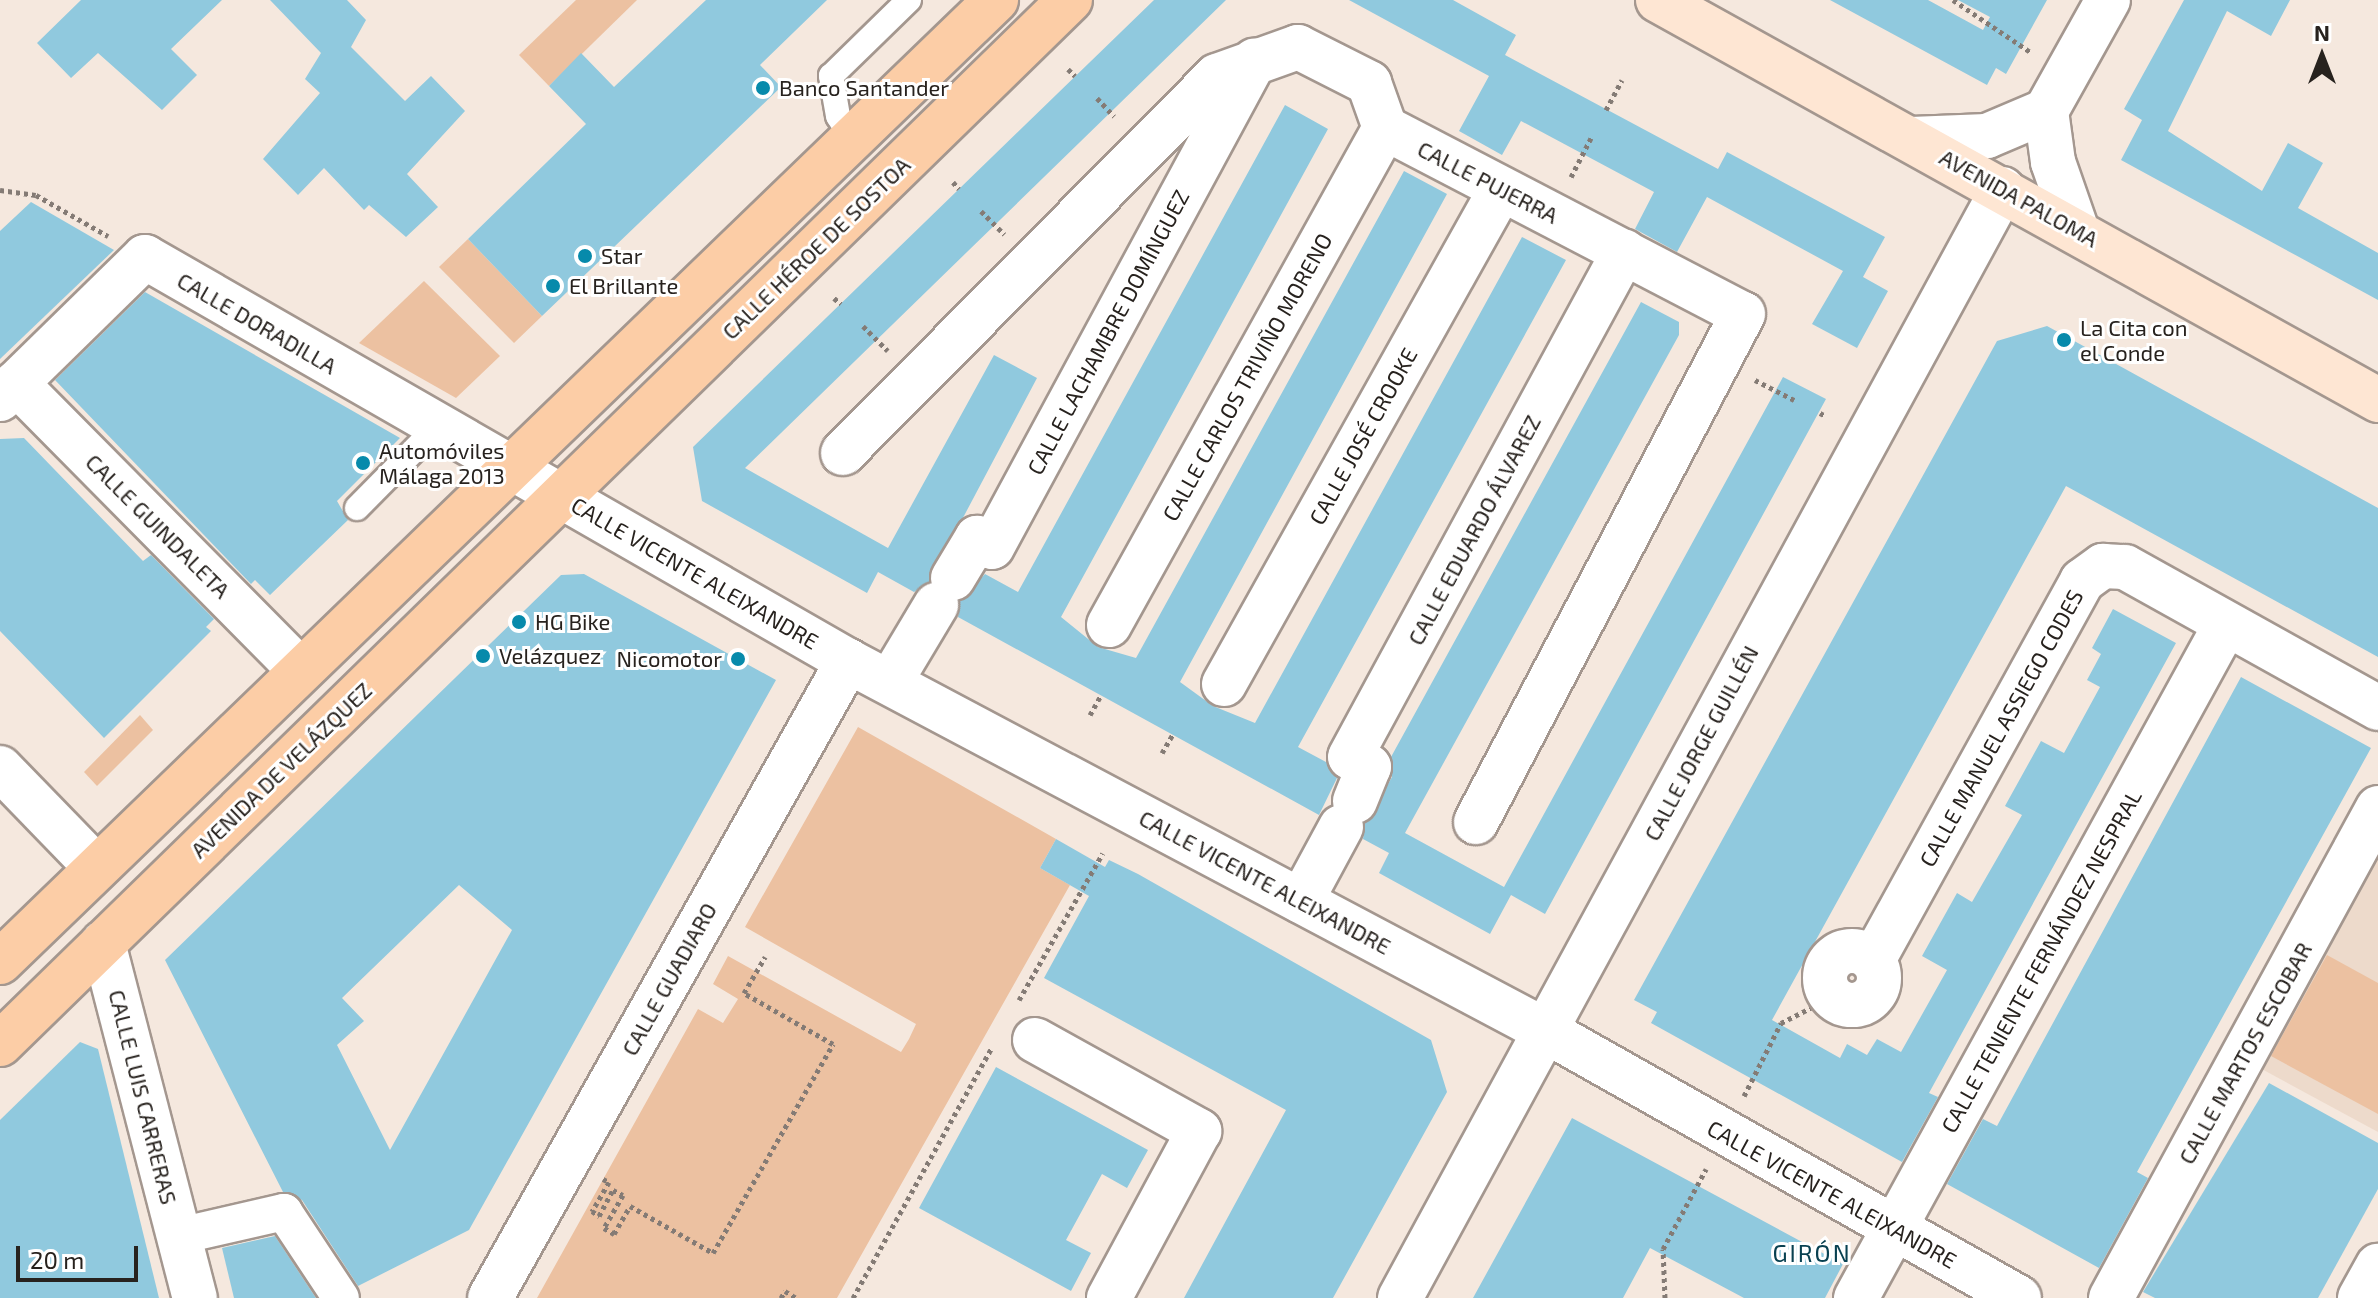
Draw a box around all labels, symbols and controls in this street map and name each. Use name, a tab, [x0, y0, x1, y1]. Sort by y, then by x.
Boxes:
north arrow	[2282, 16, 2362, 96]
text: N	[2314, 19, 2330, 45]
place label: Banco Santander	[779, 75, 949, 101]
marker: Banco Santander	[754, 79, 772, 97]
street label: CALLE PUJERRA	[1413, 135, 1563, 229]
street label: AVENIDA PALOMA	[1935, 143, 2103, 253]
street label: CALLE HÉROE DE SOSTOA	[717, 151, 915, 345]
street label: CALLE LACHAMBRE DOMÍNGUEZ	[1022, 185, 1194, 479]
street label: CALLE CARLOS TRIVIÑO MORENO	[1157, 228, 1337, 526]
place label: Star	[601, 243, 642, 269]
marker: Star	[576, 247, 594, 265]
street label: CALLE DORADILLA	[173, 267, 341, 379]
place label: El Brillante	[569, 273, 679, 299]
marker: El Brillante	[544, 277, 562, 295]
place label: La Cita con el Conde	[2080, 314, 2188, 366]
marker: La Cita con el Conde	[2055, 331, 2073, 349]
street label: CALLE JOSÉ CROOKE	[1303, 343, 1423, 529]
street label: CALLE EDUARDO ÁLVAREZ	[1402, 410, 1546, 650]
place label: Automóviles Málaga 2013	[379, 437, 505, 488]
street label: CALLE GUINDALETA	[80, 448, 236, 604]
marker: Automóviles Málaga 2013	[354, 454, 372, 472]
street label: CALLE VICENTE ALEIXANDRE	[566, 491, 824, 655]
street label: CALLE MANUEL ASSIEGO CODES	[1913, 584, 2089, 872]
place label: HG Bike	[535, 609, 610, 635]
marker: HG Bike	[510, 613, 528, 631]
street label: CALLE JORGE GUILLÉN	[1638, 641, 1764, 845]
place label: Velázquez	[499, 643, 601, 669]
place label: Nicomotor	[617, 646, 722, 672]
marker: Velázquez	[474, 647, 492, 665]
marker: Nicomotor	[729, 650, 747, 668]
street label: AVENIDA DE VELÁZQUEZ	[185, 676, 377, 864]
street label: CALLE TENIENTE FERNÁNDEZ NESPRAL	[1935, 785, 2147, 1137]
street label: CALLE VICENTE ALEIXANDRE	[1134, 804, 1396, 960]
street label: CALLE GUADIARO	[616, 898, 722, 1060]
street label: CALLE MARTOS ESCOBAR	[2173, 938, 2317, 1168]
street label: CALLE LUIS CARRERAS	[104, 987, 182, 1207]
street label: CALLE VICENTE ALEIXANDRE	[1702, 1114, 1962, 1274]
scale bar	[20, 1230, 142, 1280]
district label: GIRÓN	[1772, 1239, 1852, 1267]
text: 20 m	[30, 1245, 84, 1274]

